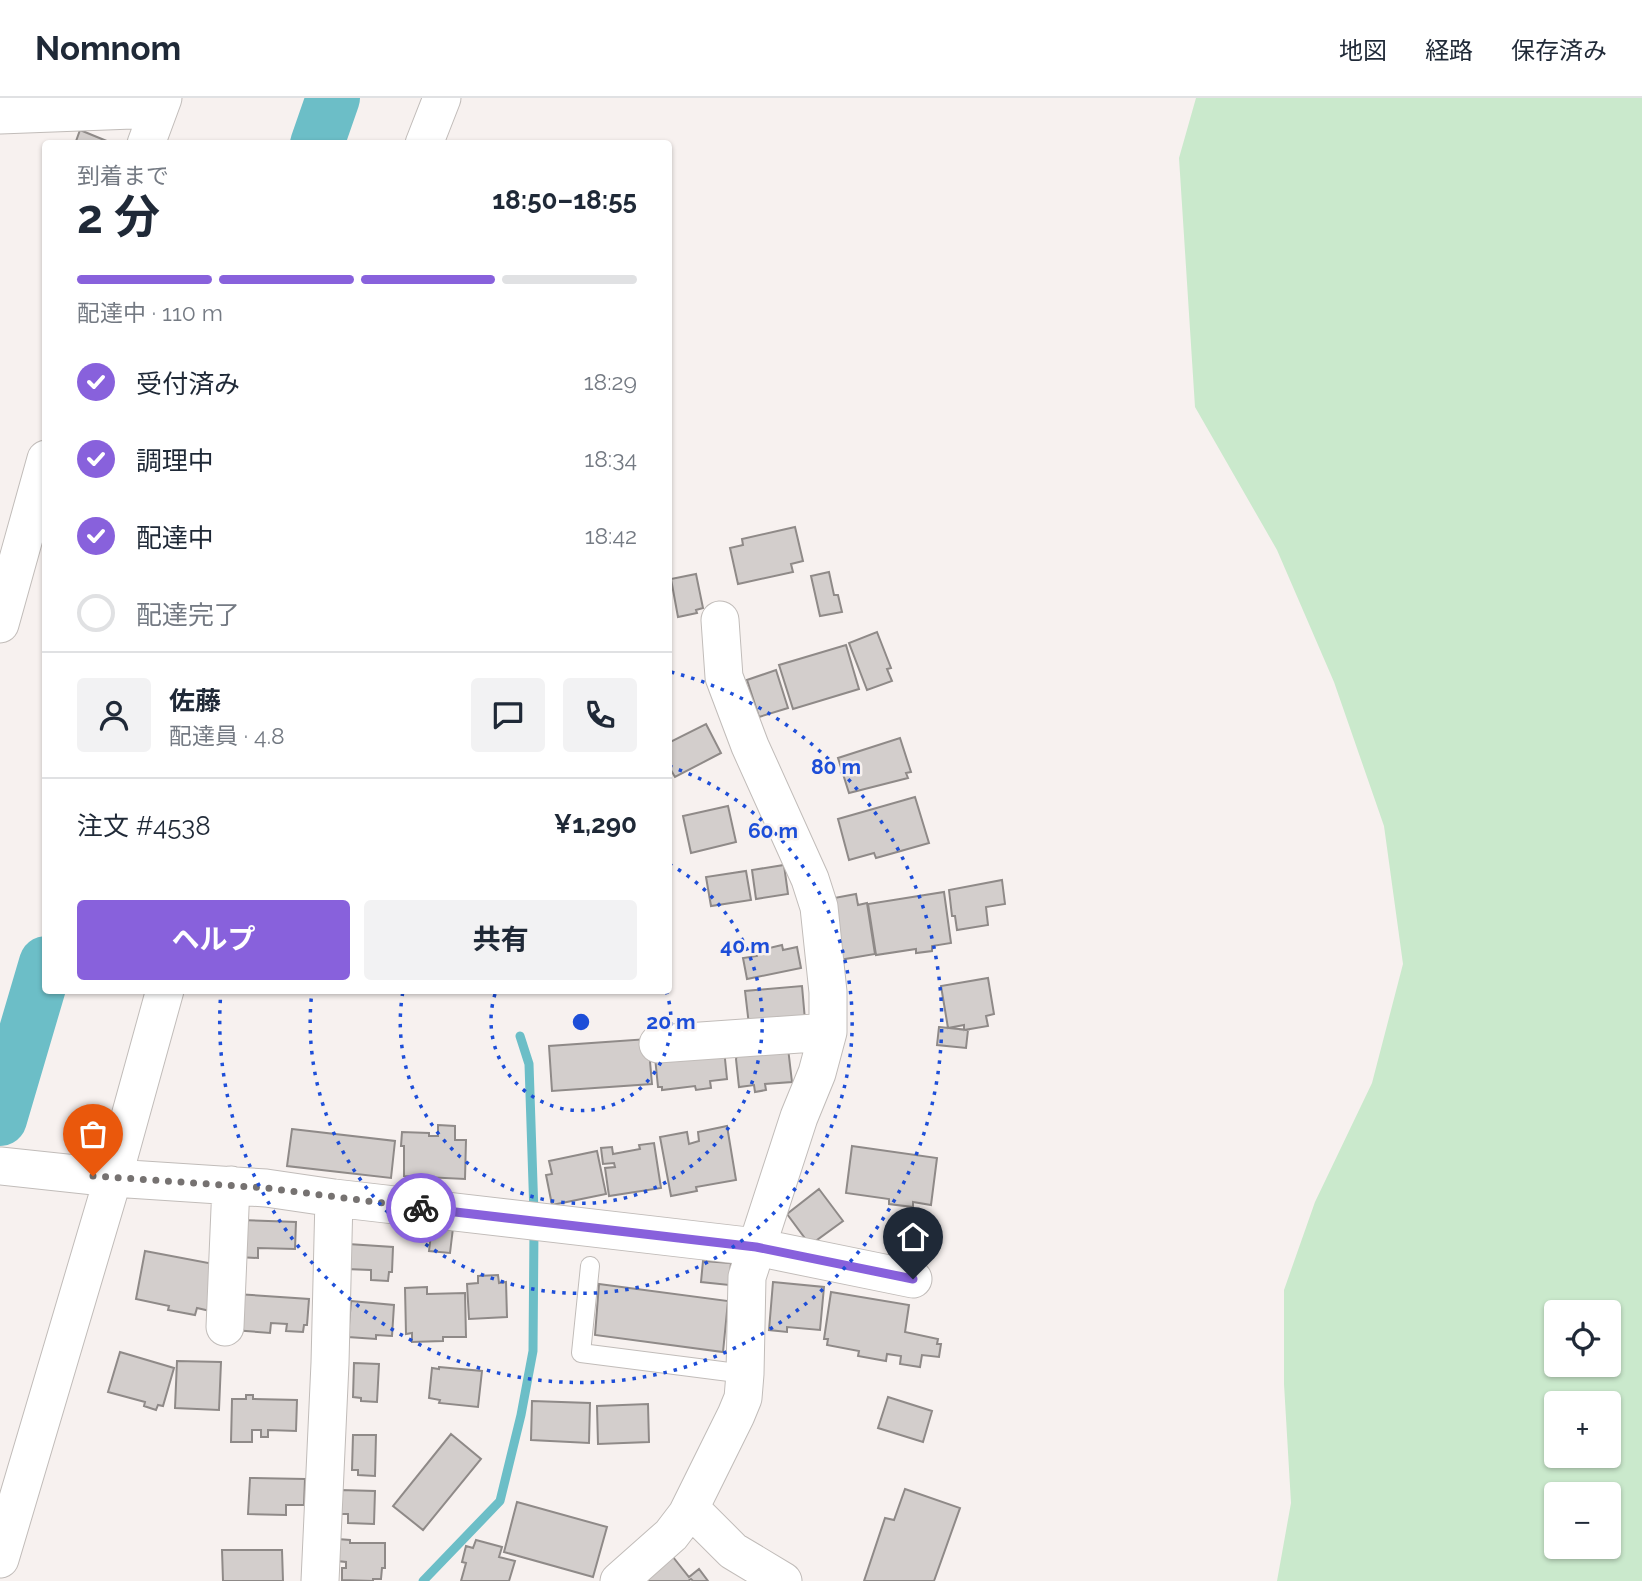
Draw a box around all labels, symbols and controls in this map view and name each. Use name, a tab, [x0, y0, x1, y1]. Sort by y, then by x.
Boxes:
text: Nomnom	[35, 29, 181, 68]
text: 地図	[1339, 36, 1387, 65]
text: 経路	[1425, 36, 1473, 65]
text: 保存済み	[1511, 36, 1607, 65]
text: 到着まで	[77, 162, 169, 189]
text: 18:50–18:55	[492, 185, 637, 215]
text: 2 分	[77, 190, 160, 244]
text: 配達中 · 110 m	[77, 299, 223, 326]
icon: check	[77, 363, 115, 401]
text: 18:29	[584, 368, 637, 395]
text: 受付済み	[136, 369, 240, 399]
icon: check	[77, 440, 115, 478]
text: 18:34	[584, 445, 637, 472]
text: 調理中	[136, 446, 214, 476]
icon: check	[77, 517, 115, 555]
text: 18:42	[585, 522, 637, 549]
text: 配達中	[136, 523, 214, 553]
text: 配達完了	[136, 600, 240, 630]
button: person	[77, 678, 151, 752]
button: chat	[471, 678, 545, 752]
button: phone	[563, 678, 637, 752]
text: 佐藤	[169, 686, 221, 716]
text: 配達員 · 4.8	[169, 722, 285, 749]
text: 80 m	[811, 754, 861, 779]
text: ¥1,290	[554, 809, 637, 839]
text: 注文 #4538	[77, 811, 211, 841]
text: 60 m	[748, 818, 798, 843]
button: ヘルプ	[77, 900, 350, 980]
button: 共有	[364, 900, 637, 980]
text: 40 m	[720, 933, 770, 958]
text: 20 m	[646, 1009, 696, 1034]
centre of rings	[569, 1010, 593, 1034]
pin	[63, 1104, 123, 1176]
icon: bag	[74, 1115, 112, 1153]
courier	[386, 1173, 456, 1243]
icon: bike	[402, 1189, 440, 1227]
pin	[883, 1207, 943, 1279]
icon: home	[894, 1218, 932, 1256]
map controls	[1544, 1300, 1621, 1559]
button: locate	[1544, 1300, 1621, 1377]
button: +	[1544, 1391, 1621, 1468]
button: −	[1544, 1482, 1621, 1559]

